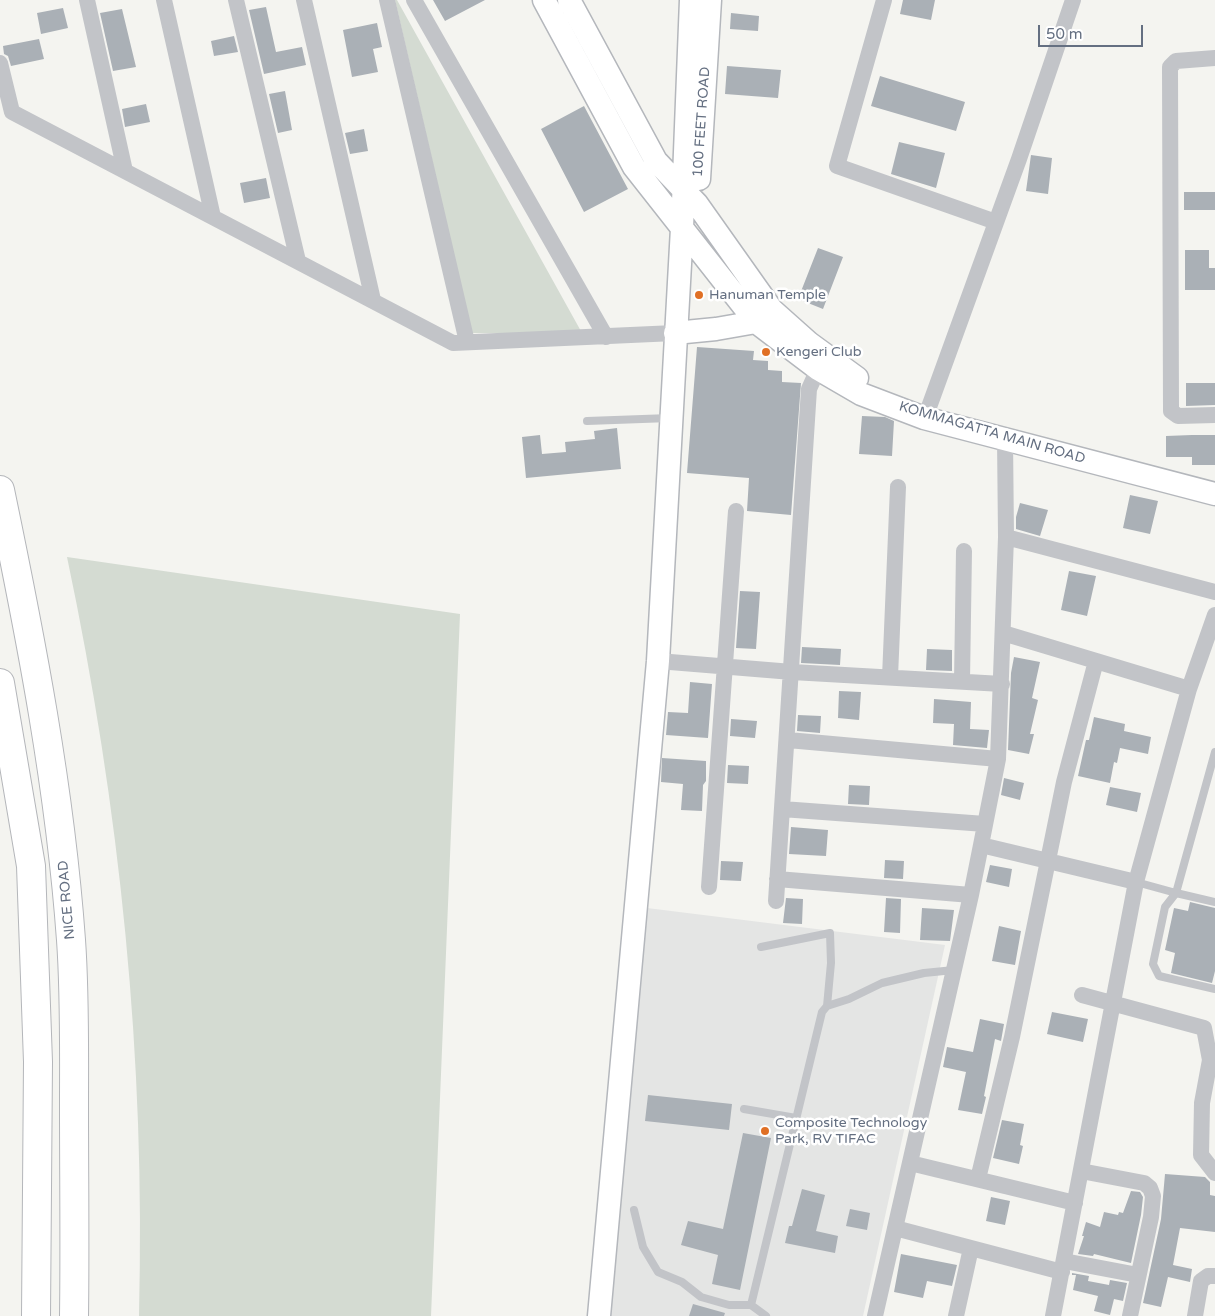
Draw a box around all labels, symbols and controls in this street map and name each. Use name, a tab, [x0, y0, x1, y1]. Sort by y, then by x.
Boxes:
scale bar	[1040, 15, 1145, 47]
text: 50 m	[1046, 25, 1083, 43]
street label: 100 FEET ROAD	[690, 66, 714, 178]
place label: Hanuman Temple	[709, 287, 826, 303]
marker: Hanuman Temple	[693, 289, 705, 301]
place label: Kengeri Club	[776, 344, 862, 360]
marker: Kengeri Club	[760, 346, 772, 358]
street label: KOMMAGATTA MAIN ROAD	[897, 398, 1087, 468]
street label: NICE ROAD	[55, 860, 79, 940]
place label: Composite Technology Park, RV TIFAC	[775, 1115, 927, 1148]
marker: Composite Technology Park, RV TIFAC	[759, 1125, 771, 1137]

